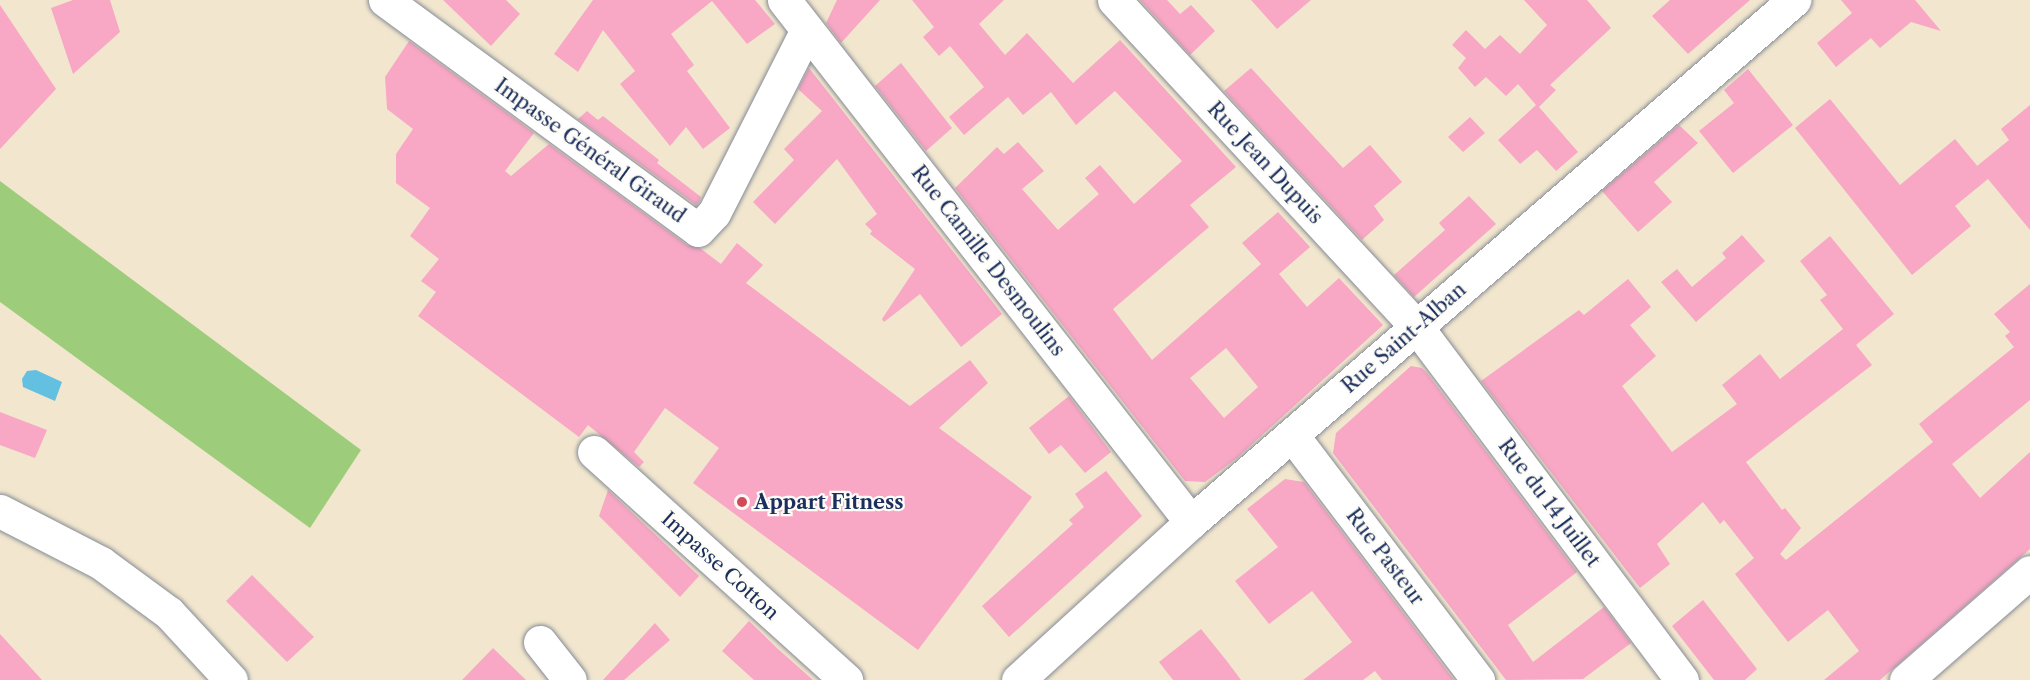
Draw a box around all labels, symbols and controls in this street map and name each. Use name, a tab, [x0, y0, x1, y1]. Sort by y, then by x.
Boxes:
street label: Impasse Général Giraud	[490, 74, 690, 228]
street label: Rue Jean Dupuis	[1202, 97, 1328, 229]
street label: Rue Camille Desmoulins	[906, 161, 1070, 361]
street label: Rue Saint-Alban	[1337, 278, 1471, 398]
street label: Rue du 14 Juillet	[1493, 434, 1605, 572]
place label: Appart Fitness	[754, 490, 904, 514]
marker: Appart Fitness	[735, 495, 749, 509]
street label: Rue Pasteur	[1341, 504, 1429, 610]
street label: Impasse Cotton	[656, 507, 784, 625]

